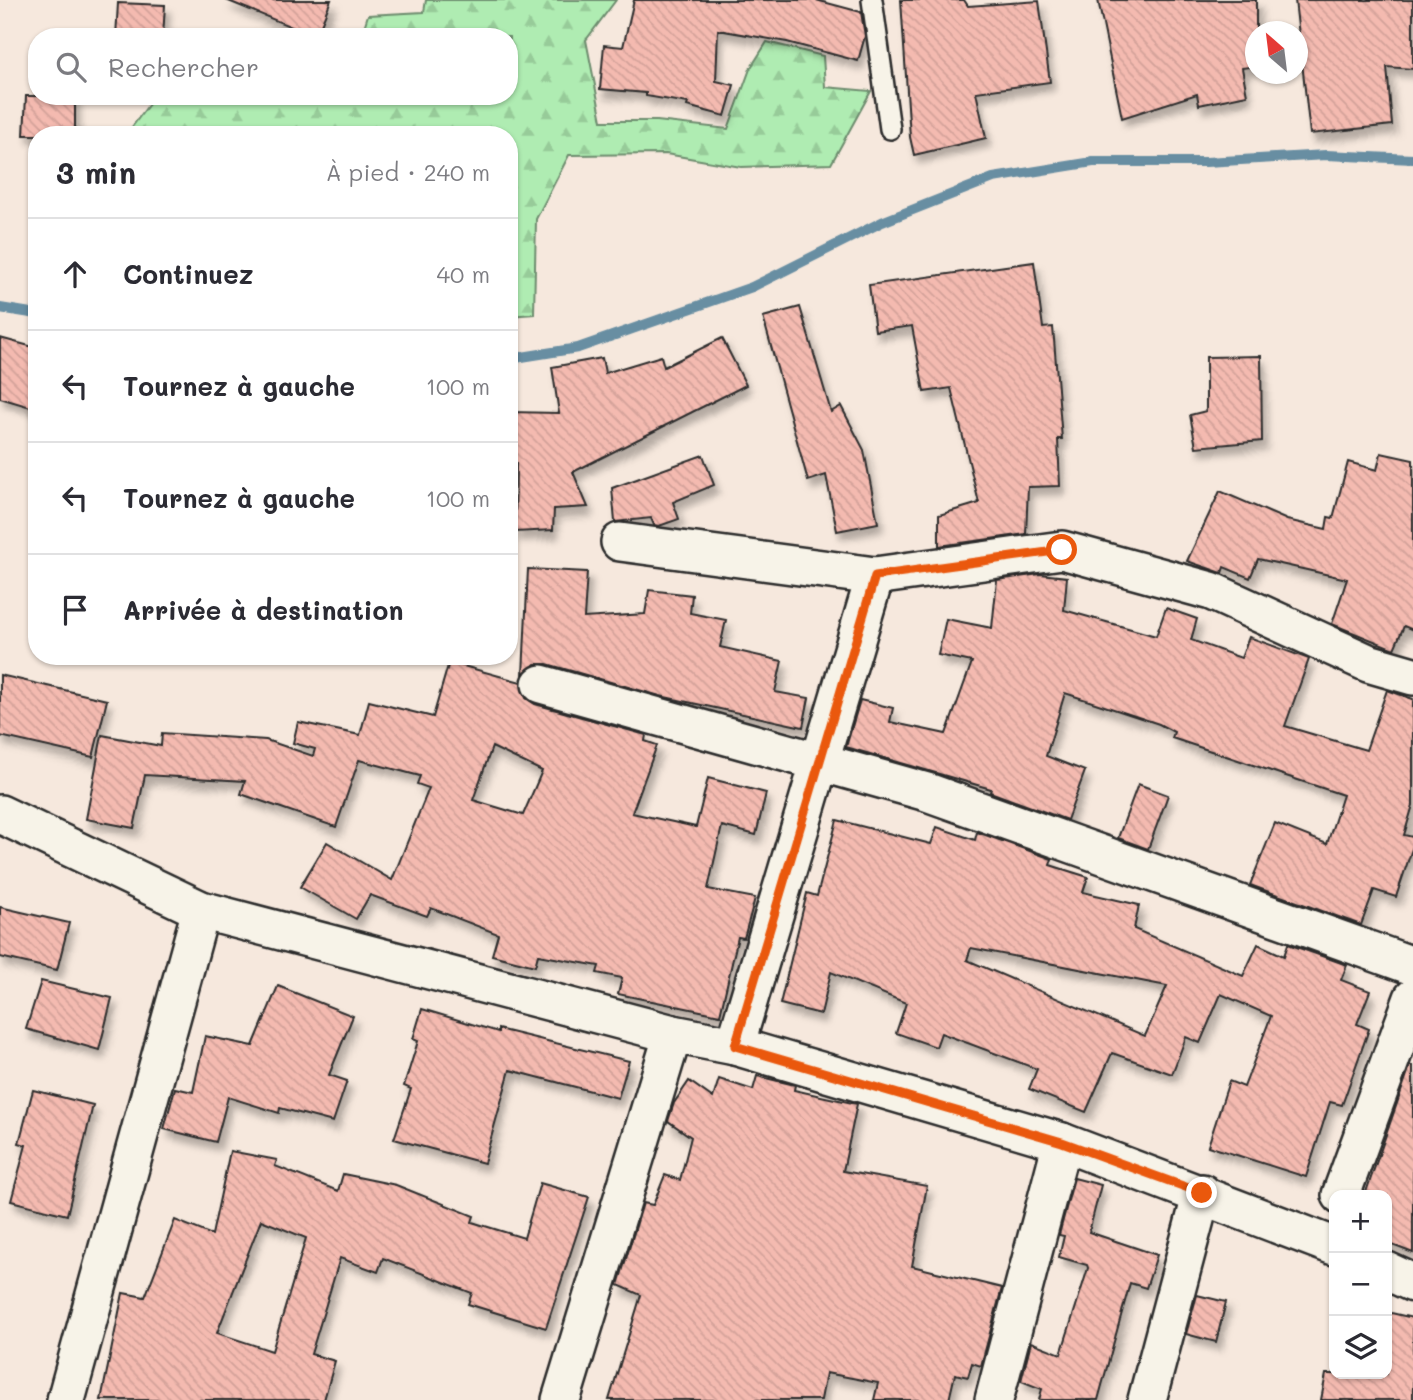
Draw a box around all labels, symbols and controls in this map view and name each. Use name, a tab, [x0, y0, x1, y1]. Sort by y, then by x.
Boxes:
north arrow	[1245, 21, 1308, 84]
search box	[28, 28, 518, 105]
icon: search	[52, 48, 90, 86]
text: Rechercher	[108, 50, 259, 84]
text: 3 min	[56, 152, 136, 192]
text: À pied · 240 m	[326, 157, 490, 187]
icon: ahead	[56, 255, 94, 293]
text: Continuez	[123, 257, 253, 291]
text: 40 m	[437, 259, 490, 289]
icon: left	[56, 367, 94, 405]
text: Tournez à gauche	[123, 369, 355, 403]
text: 100 m	[426, 371, 490, 401]
icon: left	[56, 479, 94, 517]
text: Tournez à gauche	[123, 481, 355, 515]
text: 100 m	[426, 483, 490, 513]
route start	[1046, 534, 1077, 565]
icon: arrive	[56, 591, 94, 629]
text: Arrivée à destination	[123, 593, 403, 627]
route end	[1186, 1177, 1217, 1208]
map controls	[1329, 1190, 1392, 1379]
button: +	[1329, 1190, 1392, 1253]
button: −	[1329, 1253, 1392, 1316]
button: layers	[1329, 1316, 1392, 1379]

